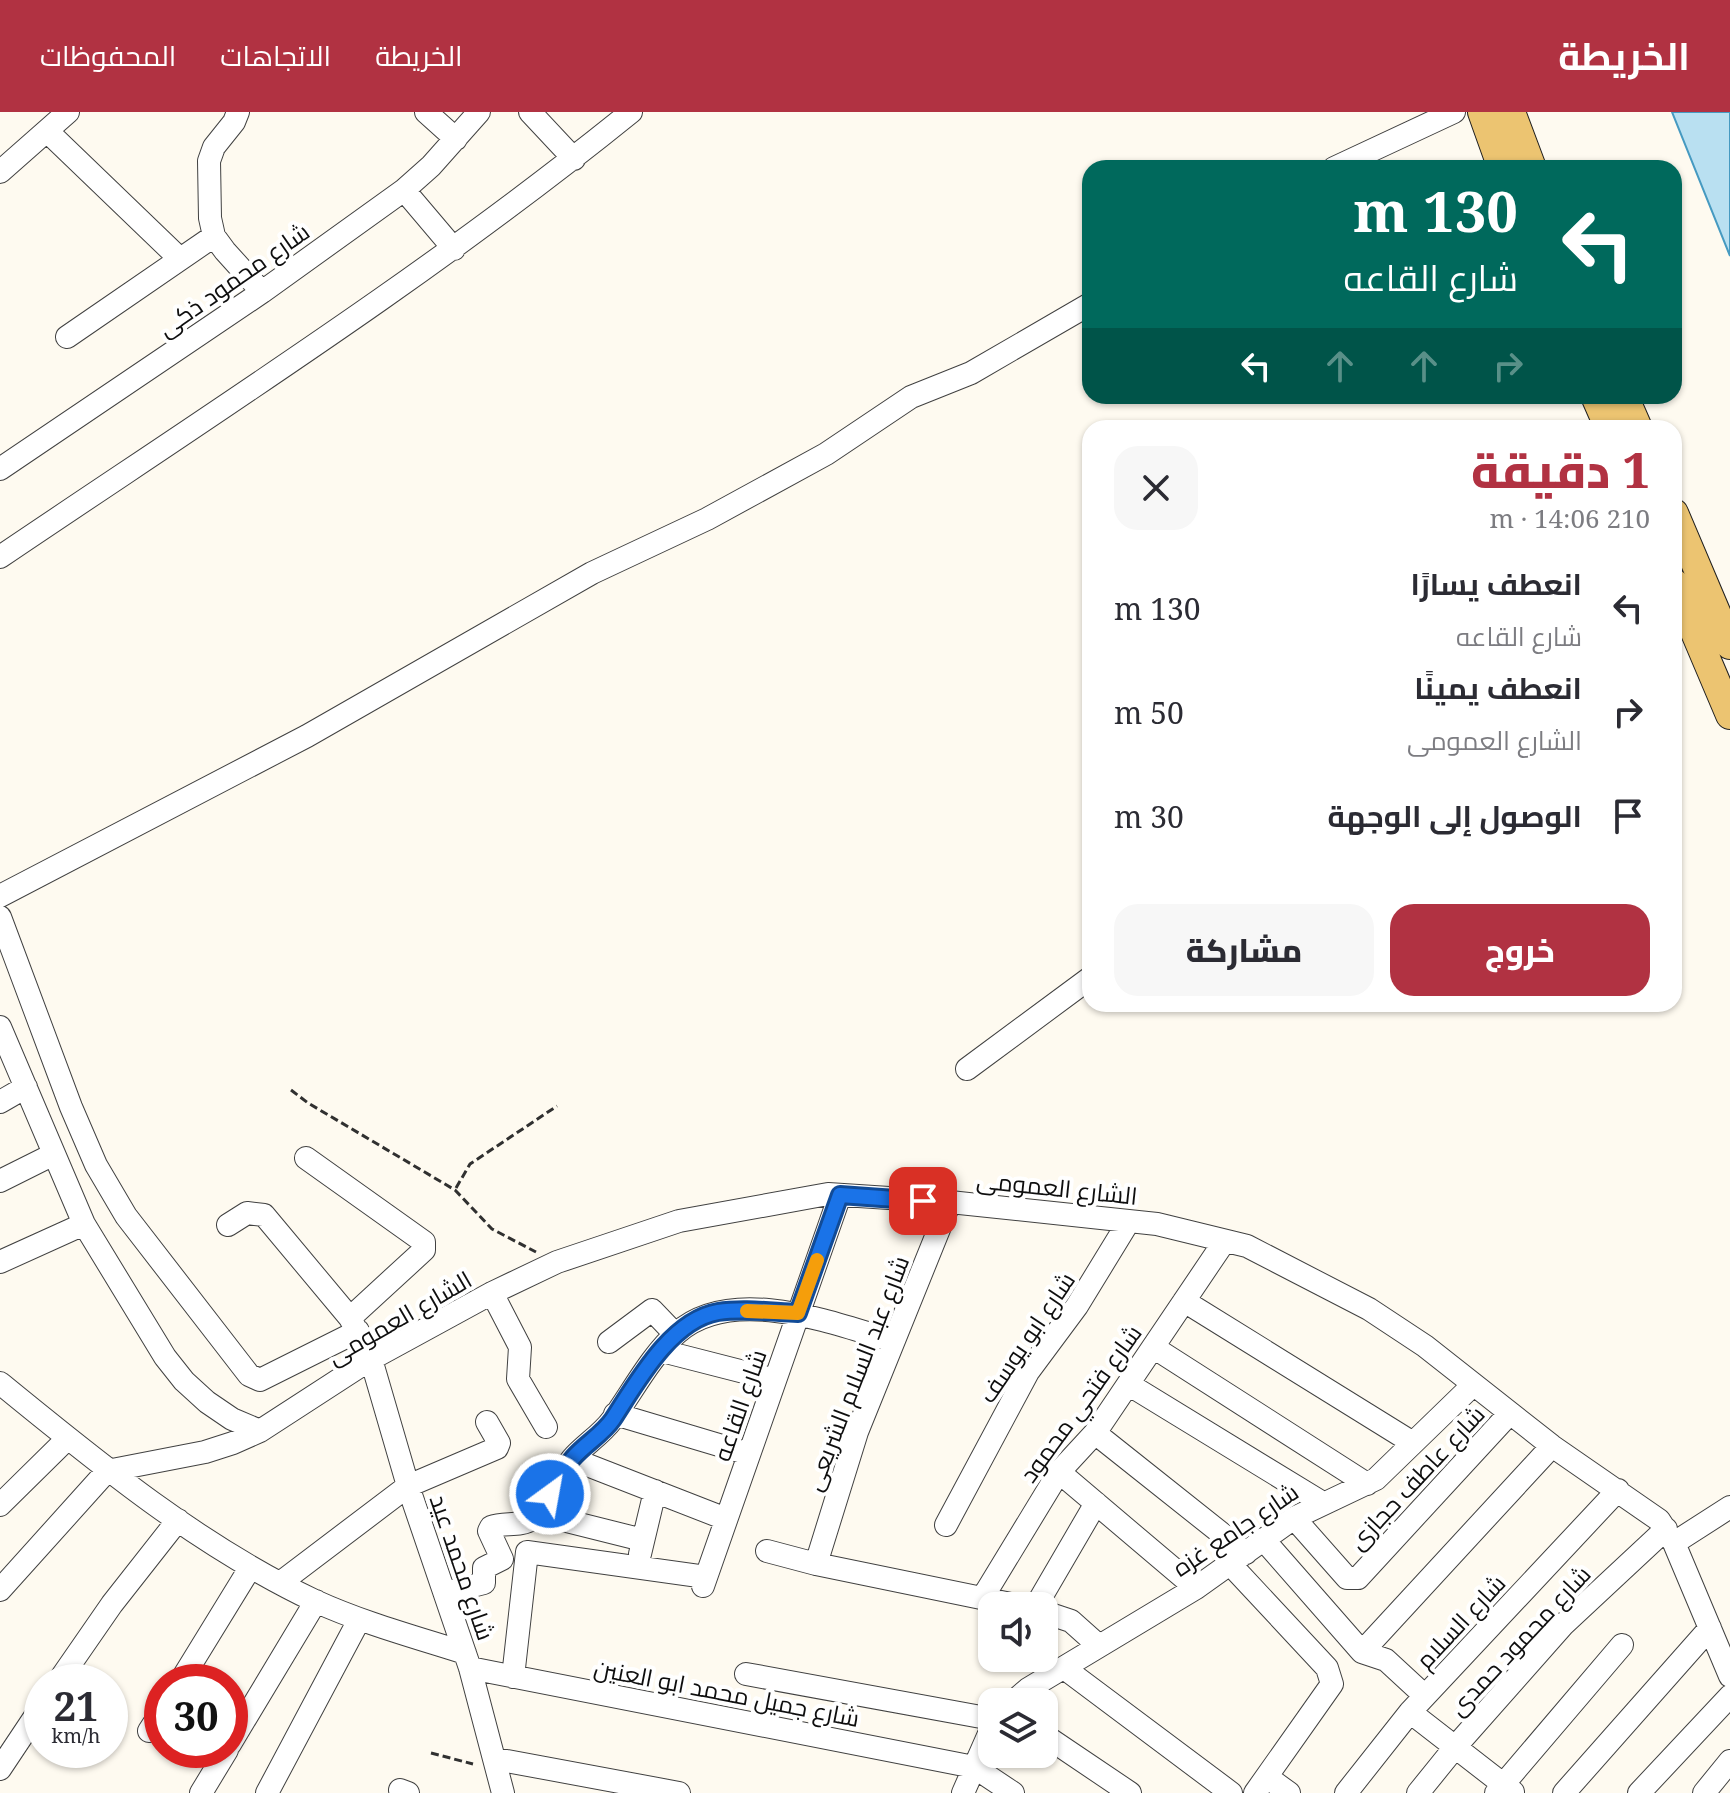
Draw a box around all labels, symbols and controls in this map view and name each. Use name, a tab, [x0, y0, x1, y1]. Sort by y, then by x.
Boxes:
text: الخريطة	[1558, 29, 1690, 81]
text: المحفوظات	[40, 36, 176, 74]
text: الاتجاهات	[220, 36, 331, 74]
text: الخريطة	[375, 36, 463, 74]
text: 130 m	[1353, 172, 1518, 248]
icon: left	[1546, 192, 1650, 296]
street label: شارع محمود ذكى	[150, 214, 316, 344]
text: شارع القاعه	[1344, 253, 1518, 302]
icon: left	[1234, 344, 1278, 388]
icon: ahead	[1318, 344, 1362, 388]
icon: ahead	[1402, 344, 1446, 388]
icon: right	[1486, 344, 1530, 388]
text: 1 دقيقة	[1471, 437, 1650, 502]
button: close	[1114, 446, 1198, 530]
text: 210 m · 14:06	[1489, 500, 1650, 536]
text: انعطف يسارًا	[1411, 563, 1582, 604]
icon: left	[1606, 586, 1650, 630]
text: 130 m	[1114, 588, 1200, 629]
text: شارع القاعه	[1456, 618, 1582, 654]
text: انعطف يمينًا	[1414, 667, 1582, 708]
icon: right	[1606, 690, 1650, 734]
text: 50 m	[1114, 692, 1184, 733]
text: الشارع العمومى	[1407, 722, 1582, 758]
icon: arrive	[1606, 794, 1650, 838]
text: الوصول إلى الوجهة	[1327, 795, 1582, 836]
text: 30 m	[1114, 796, 1184, 837]
button: مشاركة	[1114, 904, 1374, 996]
button: خروج	[1390, 904, 1650, 996]
street label: الشارع العمومى	[975, 1162, 1139, 1213]
pin	[889, 1167, 957, 1235]
icon: arrive	[901, 1179, 945, 1223]
street label: شارع عبد السلام الشريعى	[796, 1251, 917, 1496]
street label: الشارع العمومى	[321, 1262, 478, 1373]
street label: شارع ابو يوسف	[970, 1265, 1083, 1409]
street label: شارع فتحي محمود	[1011, 1317, 1152, 1491]
street label: شارع القاعه	[704, 1345, 774, 1466]
street label: شارع عاطف حجازى	[1340, 1398, 1492, 1557]
position arrow	[508, 1452, 592, 1536]
street label: شارع جامع غزه	[1166, 1475, 1305, 1584]
street label: شارع محمد عيد	[422, 1490, 503, 1645]
street label: شارع محمود حمدى	[1441, 1558, 1598, 1723]
street label: شارع السلام	[1408, 1567, 1513, 1676]
map controls	[978, 1592, 1058, 1768]
button: sound	[978, 1592, 1058, 1672]
street label: شارع جميل محمد ابو العنين	[591, 1650, 863, 1735]
speed limit sign: 30	[144, 1664, 248, 1768]
text: 21	[53, 1678, 99, 1733]
button: layers	[978, 1688, 1058, 1768]
text: km/h	[51, 1722, 101, 1749]

